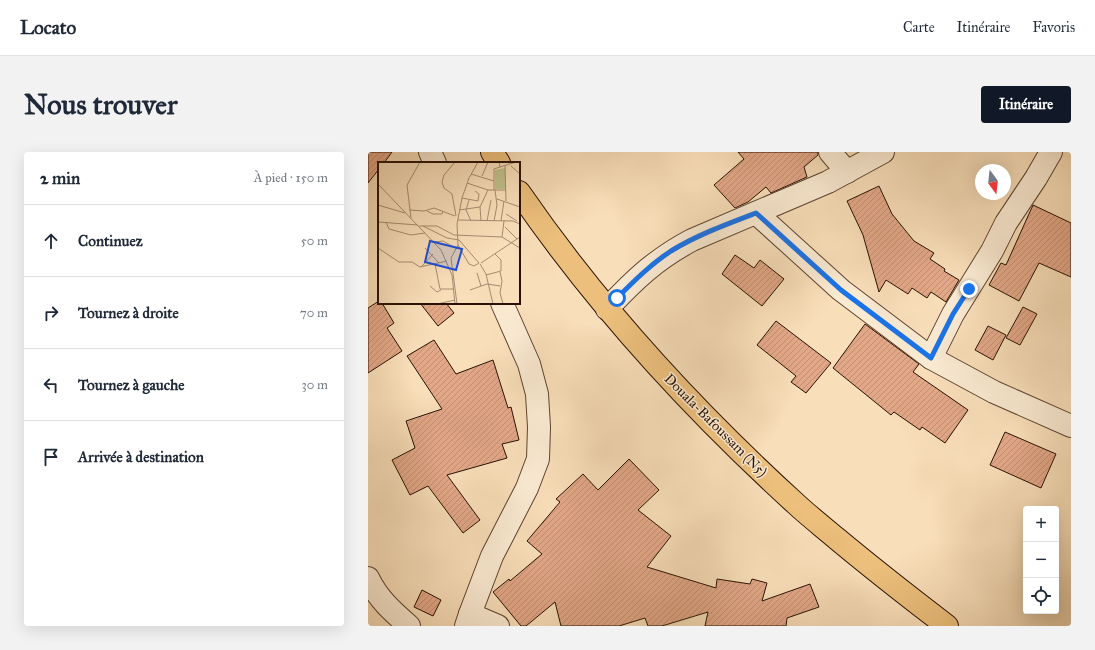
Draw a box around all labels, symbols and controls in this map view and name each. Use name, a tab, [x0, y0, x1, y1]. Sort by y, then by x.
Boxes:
text: Locato	[20, 16, 76, 39]
text: Carte	[903, 19, 935, 36]
text: Itinéraire	[957, 19, 1010, 36]
text: Favoris	[1032, 19, 1075, 36]
button: Itinéraire	[981, 86, 1071, 123]
text: Nous trouver	[24, 87, 177, 122]
inset map	[378, 162, 520, 304]
north arrow	[975, 164, 1011, 200]
text: 2 min	[40, 168, 80, 189]
text: À pied · 150 m	[254, 170, 328, 186]
icon: ahead	[40, 230, 62, 252]
text: Continuez	[78, 232, 143, 250]
text: 50 m	[301, 233, 328, 249]
route end	[960, 280, 978, 298]
route start	[608, 289, 626, 307]
icon: right	[40, 302, 62, 324]
text: Tournez à droite	[78, 304, 179, 322]
text: 70 m	[300, 305, 328, 321]
street label: Douala-Bafoussam (N5)	[660, 370, 771, 481]
icon: left	[40, 374, 62, 396]
text: Tournez à gauche	[78, 376, 185, 394]
text: 30 m	[302, 377, 328, 393]
icon: arrive	[40, 446, 62, 468]
text: Arrivée à destination	[78, 448, 204, 466]
map controls	[1023, 506, 1059, 614]
button: +	[1023, 506, 1059, 542]
button: −	[1023, 542, 1059, 578]
button: locate	[1023, 578, 1059, 614]

